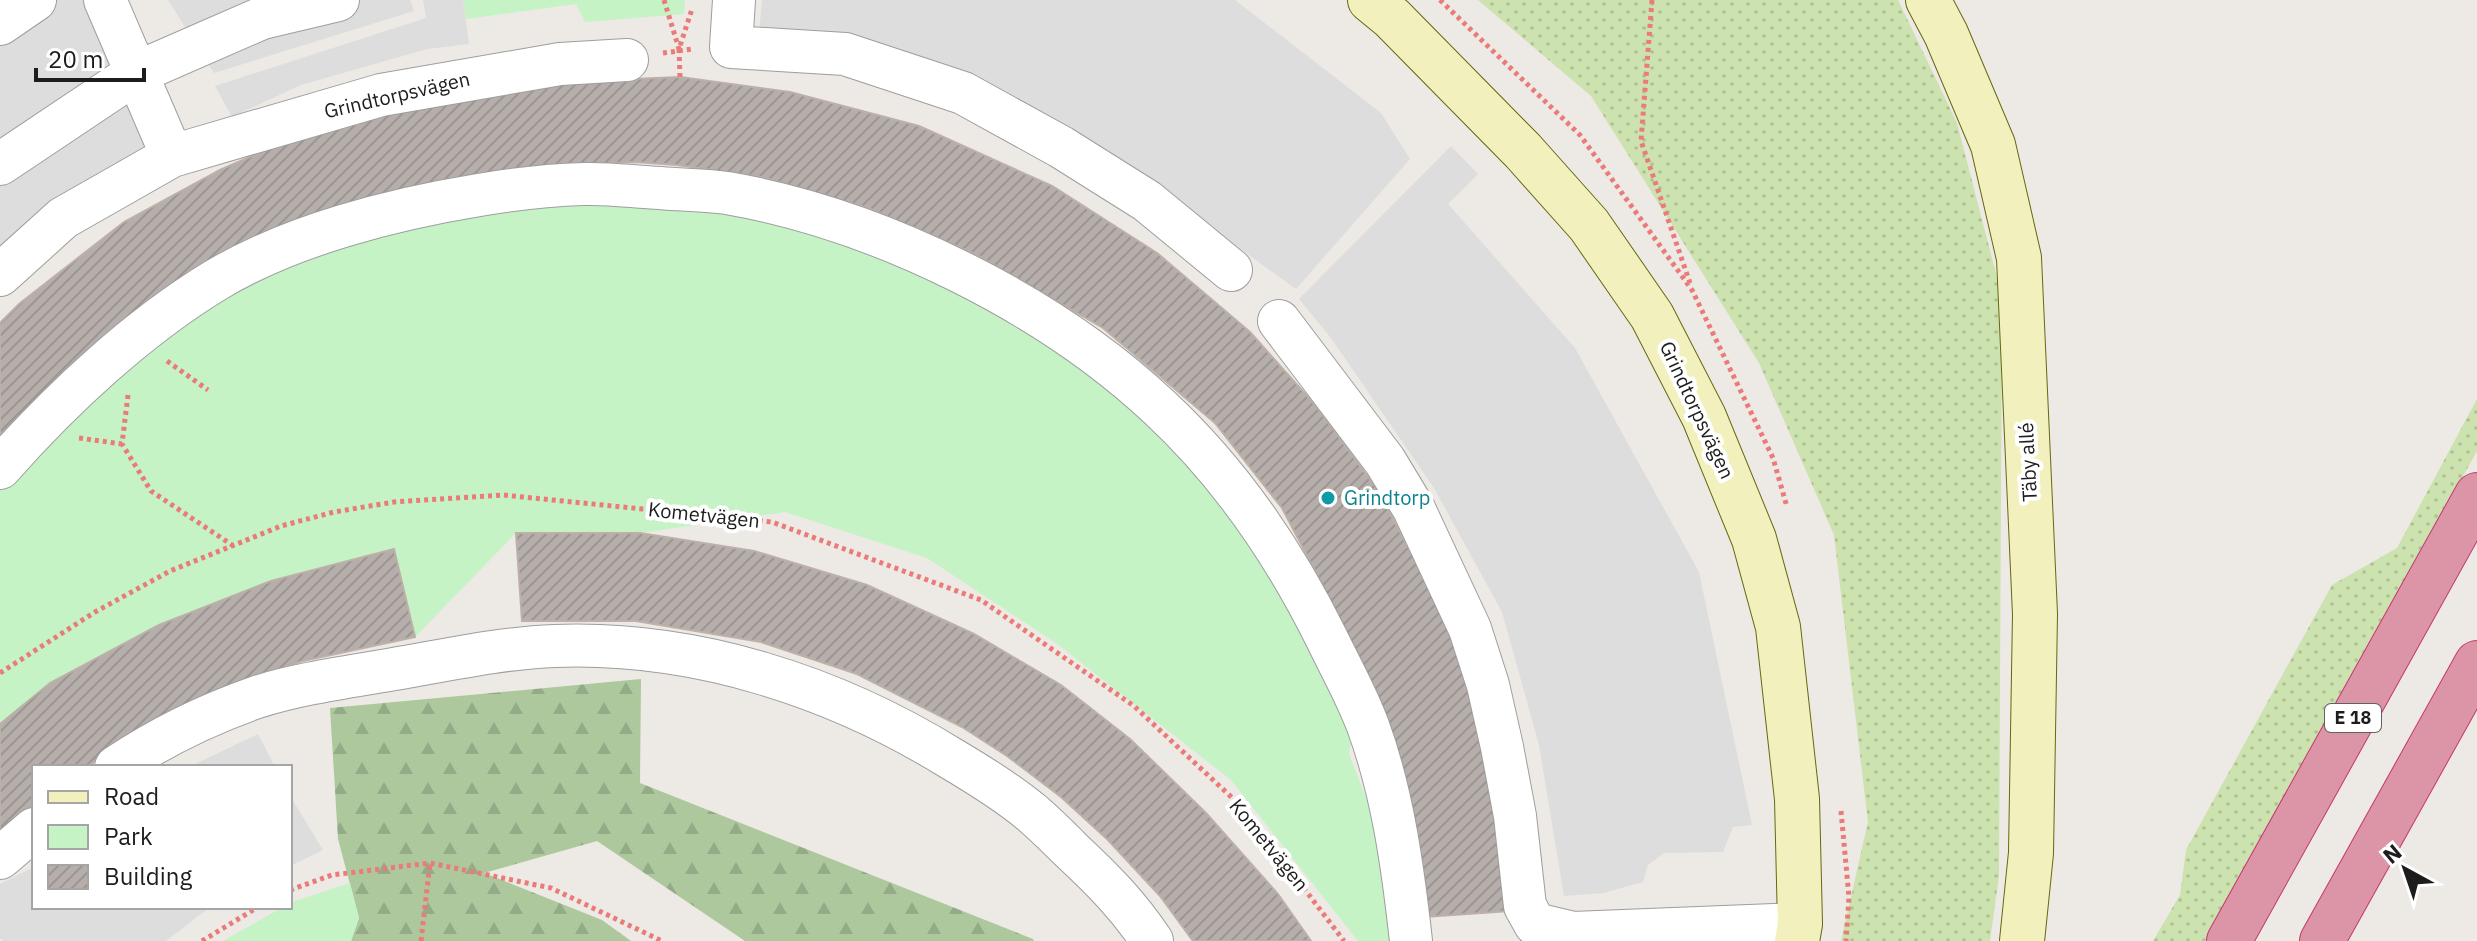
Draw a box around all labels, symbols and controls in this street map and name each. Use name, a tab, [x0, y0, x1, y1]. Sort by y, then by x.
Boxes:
scale bar	[36, 32, 144, 82]
text: 20 m	[48, 43, 103, 75]
street label: Grindtorpsvägen	[321, 65, 472, 124]
street label: Grindtorpsvägen	[1654, 337, 1741, 483]
street label: Täby allé	[2012, 422, 2043, 502]
place label: Grindtorp	[1344, 484, 1430, 511]
marker: Grindtorp	[1319, 489, 1337, 507]
street label: Kometvägen	[647, 495, 761, 534]
road number: E 18	[2325, 704, 2381, 732]
legend	[32, 765, 292, 909]
text: Road	[104, 780, 159, 812]
street label: Kometvägen	[1224, 793, 1315, 897]
text: Park	[104, 820, 153, 852]
north arrow	[2365, 829, 2445, 909]
text: N	[2376, 837, 2407, 870]
text: Building	[104, 860, 192, 892]

